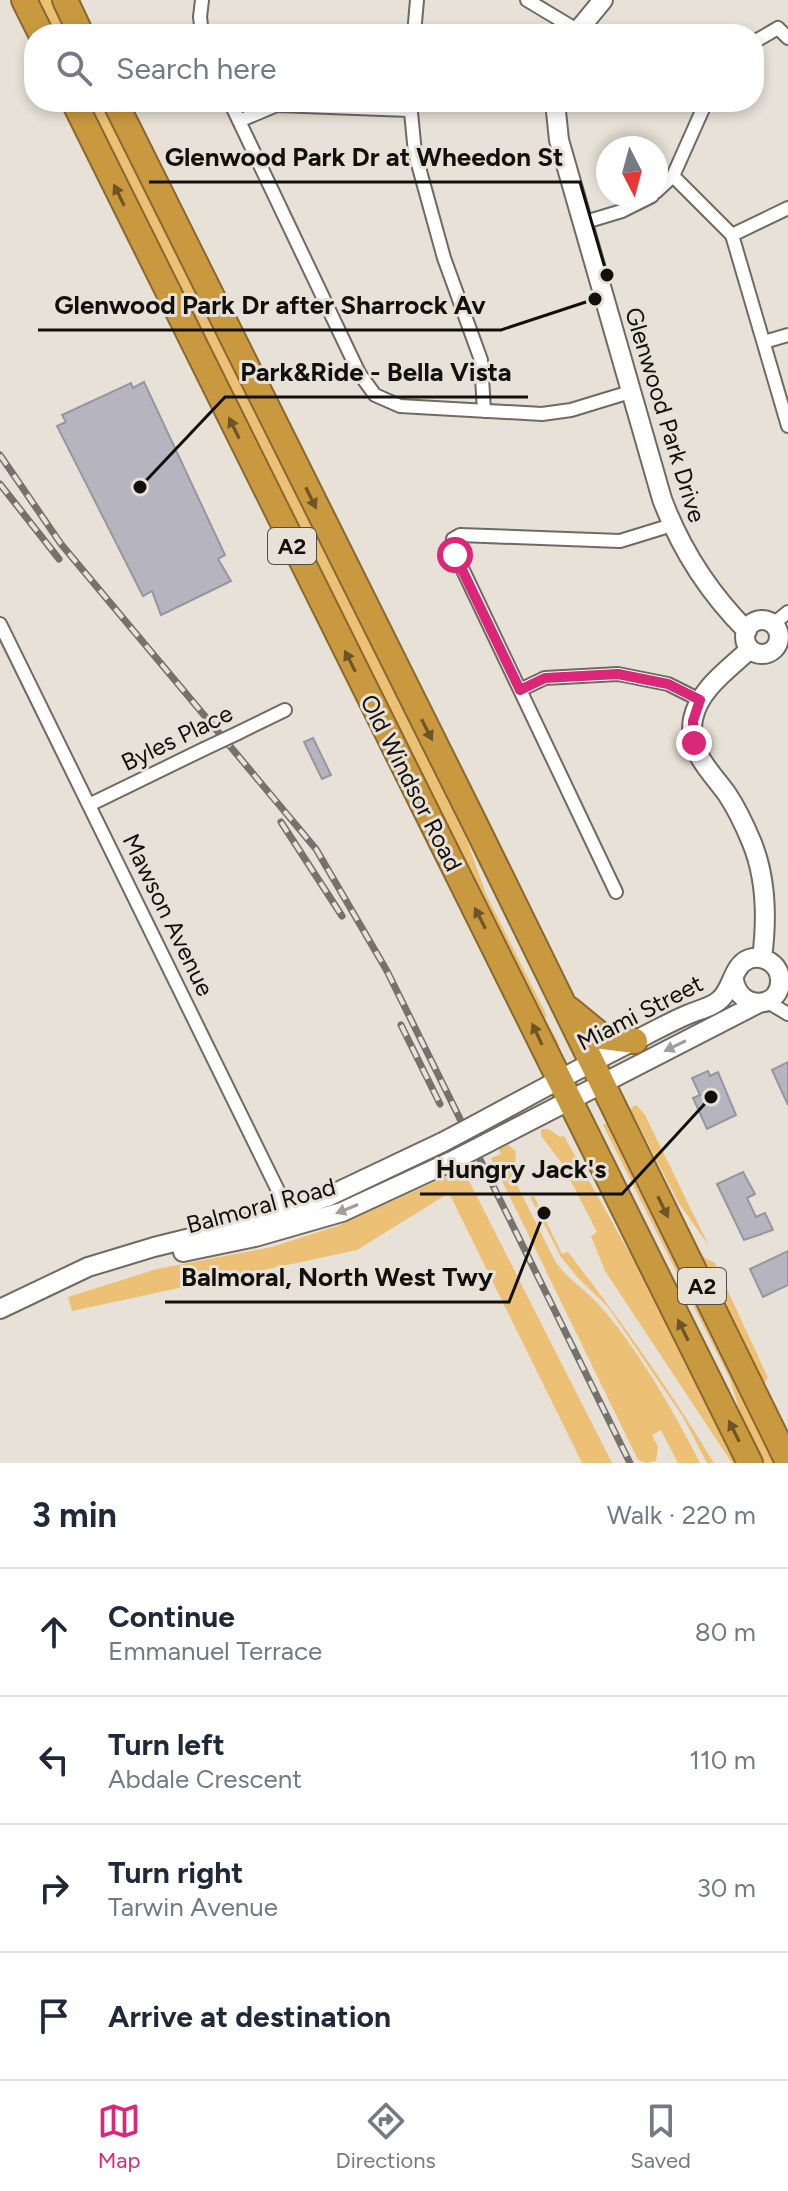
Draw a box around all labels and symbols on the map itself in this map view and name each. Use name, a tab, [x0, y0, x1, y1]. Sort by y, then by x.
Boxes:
callout: Glenwood Park Dr at Wheedon St	[149, 132, 580, 182]
north arrow	[596, 136, 668, 208]
text: Glenwood Park Dr at Wheedon St	[165, 141, 563, 173]
one-way arrow	[112, 183, 126, 207]
callout: Glenwood Park Dr after Sharrock Av	[38, 280, 501, 330]
text: Glenwood Park Dr after Sharrock Av	[54, 289, 486, 321]
street label: Glenwood Park Drive	[619, 304, 712, 526]
callout: Park&Ride - Bella Vista	[225, 347, 528, 397]
text: Park&Ride - Bella Vista	[240, 356, 512, 388]
one-way arrow	[227, 417, 241, 440]
one-way arrow	[305, 486, 318, 509]
road number: A2	[268, 528, 316, 564]
route start	[437, 537, 473, 573]
one-way arrow	[343, 649, 357, 672]
street label: Old Windsor Road	[354, 690, 468, 876]
street label: Byles Place	[116, 698, 237, 777]
one-way arrow	[421, 719, 434, 742]
route end	[676, 725, 712, 761]
street label: Mawson Avenue	[117, 829, 220, 1001]
one-way arrow	[473, 907, 486, 930]
street label: Miami Street	[572, 968, 707, 1057]
one-way arrow	[530, 1023, 544, 1046]
one-way arrow	[663, 1039, 686, 1053]
callout: Hungry Jack's	[420, 1144, 622, 1194]
text: Hungry Jack's	[436, 1153, 606, 1185]
street label: Balmoral Road	[183, 1172, 339, 1239]
one-way arrow	[656, 1195, 670, 1218]
one-way arrow	[335, 1203, 359, 1216]
callout: Balmoral, North West Twy	[165, 1252, 509, 1302]
text: Balmoral, North West Twy	[181, 1261, 493, 1293]
road number: A2	[678, 1268, 726, 1304]
one-way arrow	[677, 1318, 690, 1341]
one-way arrow	[727, 1420, 741, 1443]

